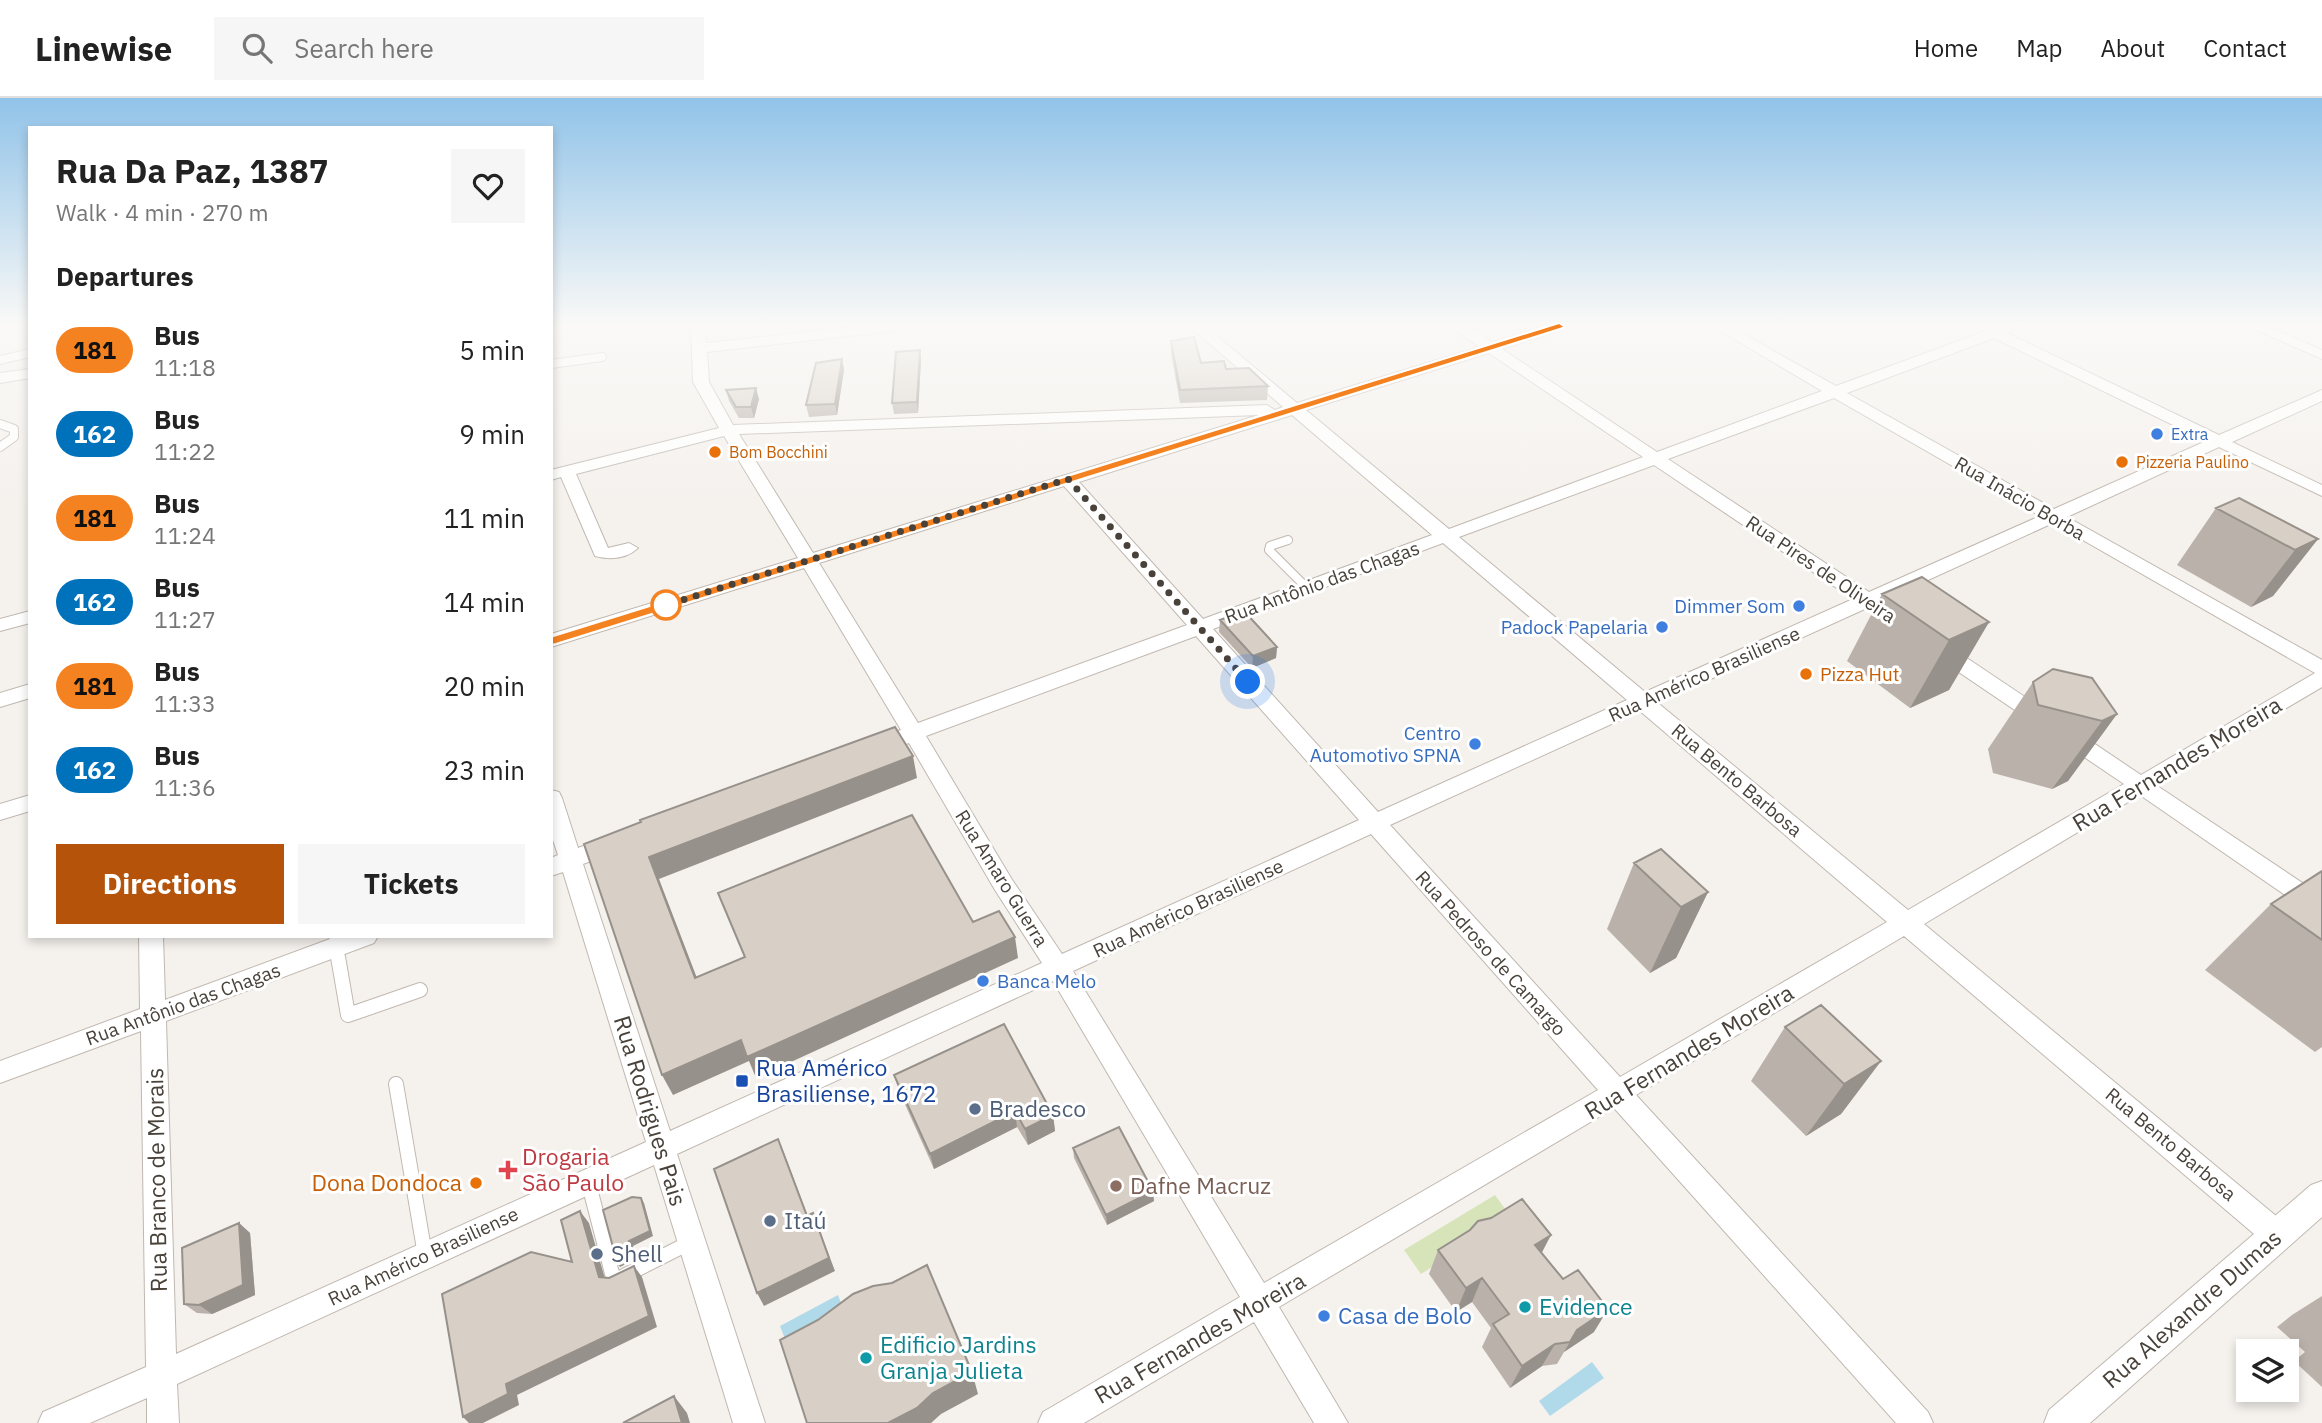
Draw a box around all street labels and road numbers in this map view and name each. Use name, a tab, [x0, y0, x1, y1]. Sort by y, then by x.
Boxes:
street label: Rua Inácio Borba	[1950, 451, 2090, 545]
street label: Rua Pires de Oliveira	[1741, 510, 1901, 628]
street label: Rua Antônio das Chagas	[1221, 536, 1423, 628]
street label: Rua Américo Brasiliense	[1604, 621, 1804, 727]
street label: Rua Fernandes Moreira	[2066, 689, 2287, 837]
street label: Rua Bento Barbosa	[1667, 718, 1807, 842]
street label: Rua Amaro Guerra	[950, 805, 1054, 951]
street label: Rua Américo Brasiliense	[1089, 853, 1287, 963]
street label: Rua Pedroso de Camargo	[1411, 866, 1571, 1040]
street label: Rua Antônio das Chagas	[82, 958, 284, 1050]
street label: Rua Fernandes Moreira	[1578, 977, 1799, 1125]
street label: Rua Rodrigues Pais	[608, 1012, 694, 1210]
street label: Rua Branco de Morais	[139, 1068, 173, 1293]
street label: Rua Bento Barbosa	[2101, 1082, 2241, 1206]
street label: Rua Américo Brasiliense	[324, 1201, 522, 1311]
street label: Rua Alexandre Dumas	[2096, 1222, 2287, 1394]
street label: Rua Fernandes Moreira	[1089, 1264, 1310, 1410]

